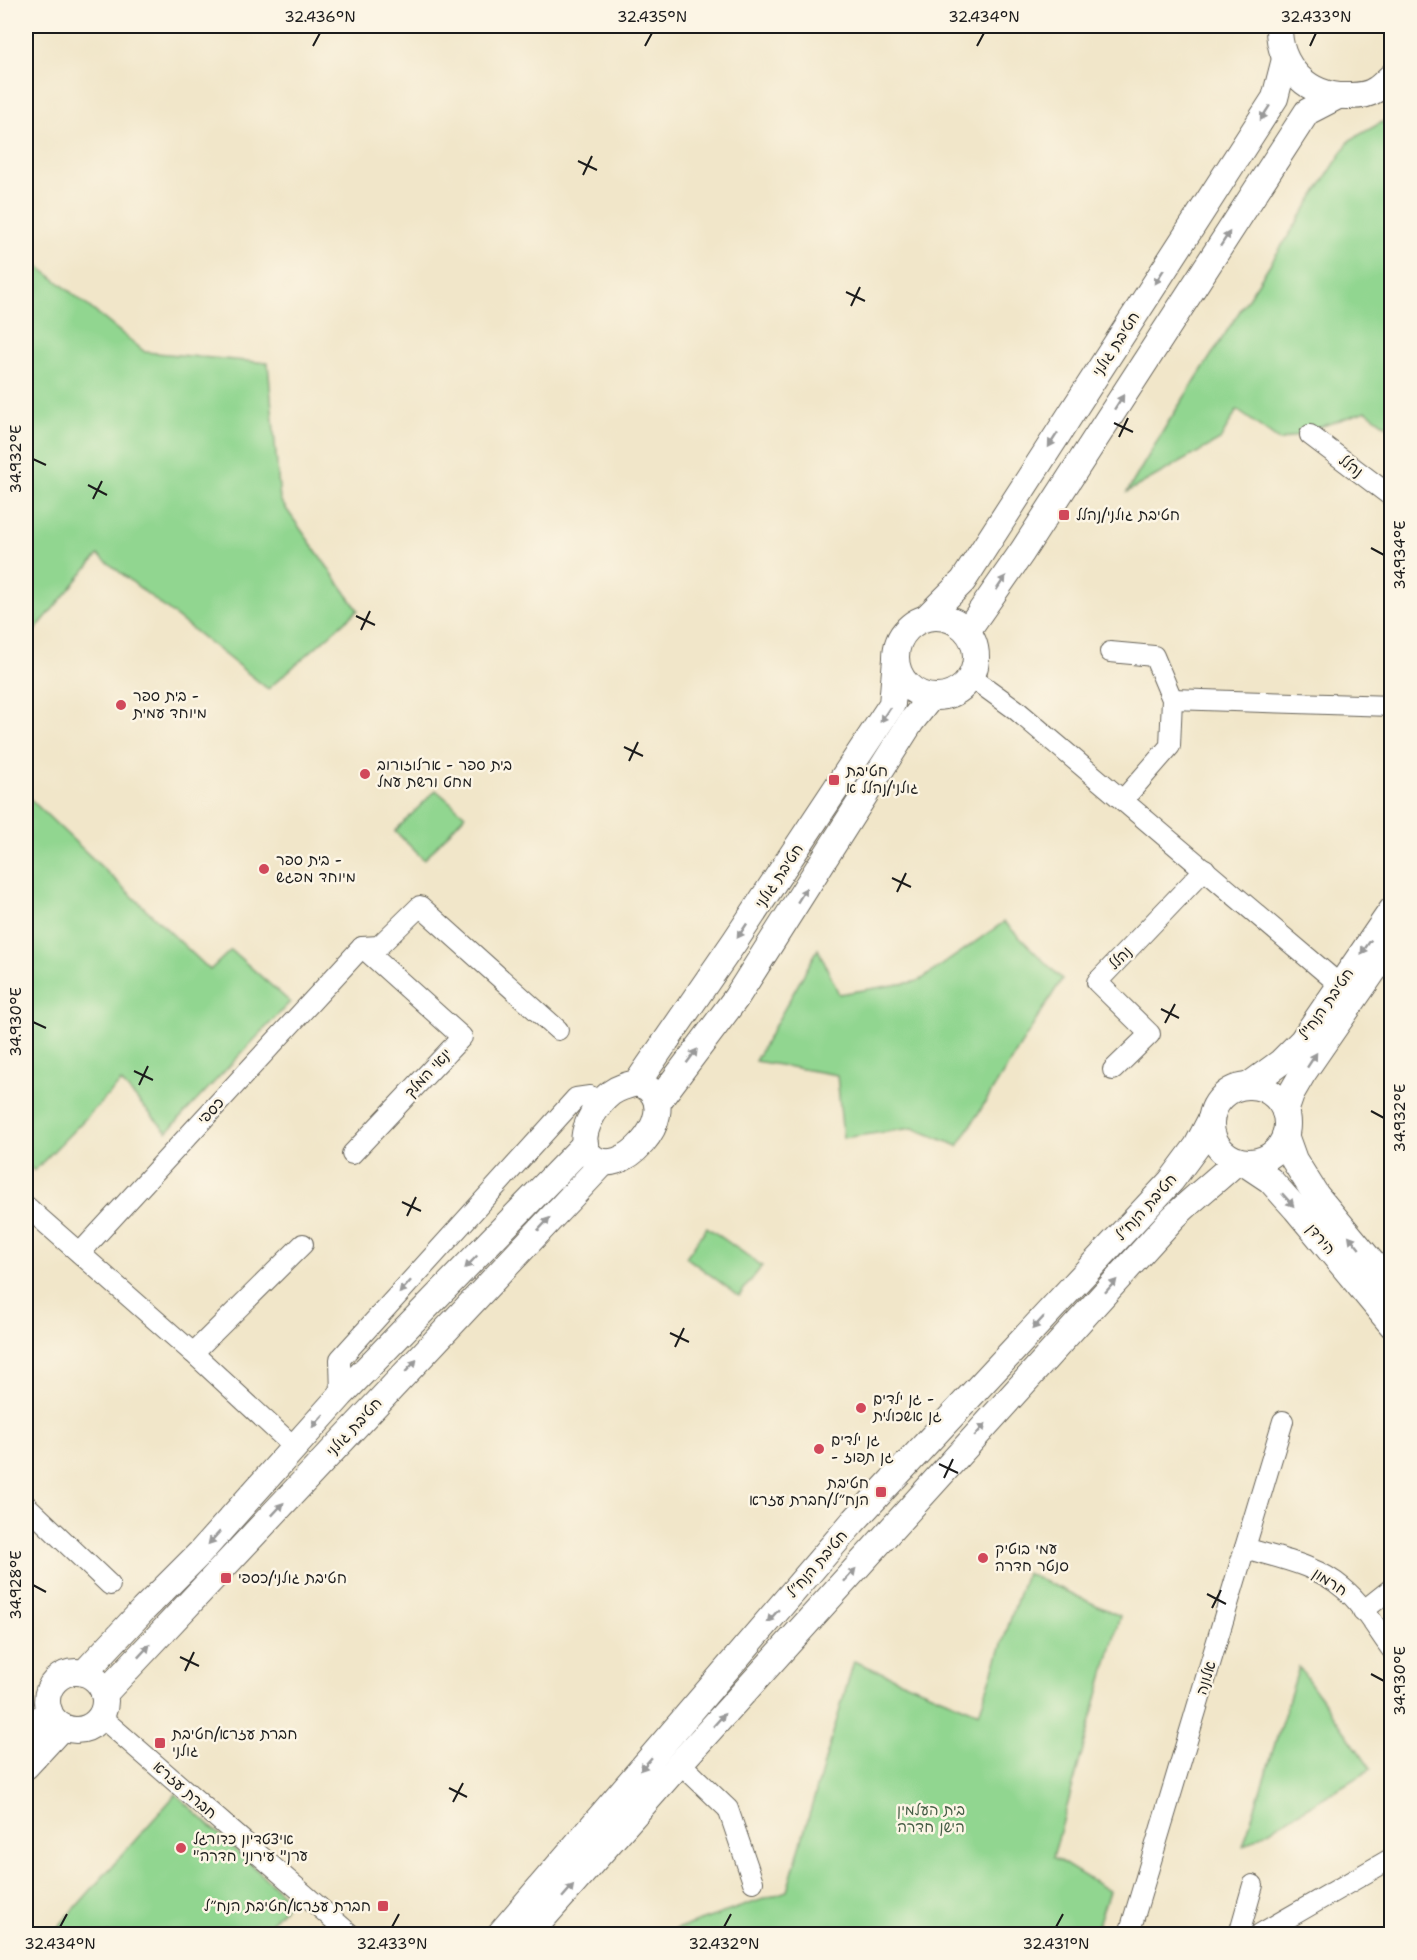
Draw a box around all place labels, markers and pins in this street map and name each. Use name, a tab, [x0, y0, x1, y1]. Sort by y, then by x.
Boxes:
place label: חטיבת גולני/נהלל	[1076, 505, 1180, 525]
marker: חטיבת גולני/נהלל	[1057, 508, 1071, 522]
place label: בית ספר - מיוחד עמית	[132, 686, 207, 723]
marker: בית ספר - מיוחד עמית	[114, 698, 128, 712]
place label: בית ספר - ארלוזורוב מחט ורשת עמל	[377, 755, 512, 792]
place label: חטיבת גולני/נהלל א	[845, 761, 918, 798]
marker: בית ספר - ארלוזורוב מחט ורשת עמל	[358, 767, 372, 781]
marker: חטיבת גולני/נהלל א	[827, 773, 841, 787]
place label: בית ספר - מיוחד מפגש	[276, 850, 356, 887]
marker: בית ספר - מיוחד מפגש	[257, 862, 271, 876]
place label: גן ילדים - גן אשכולית	[872, 1389, 942, 1426]
marker: גן ילדים - גן אשכולית	[854, 1401, 868, 1415]
place label: גן ילדים - גן תפוז	[831, 1430, 894, 1467]
marker: גן ילדים - גן תפוז	[812, 1442, 826, 1456]
place label: חטיבת הנח״ל/חברת עזרא	[749, 1473, 869, 1510]
marker: חטיבת הנח״ל/חברת עזרא	[874, 1485, 888, 1499]
place label: עמי בוטיק סנטר חדרה	[995, 1539, 1069, 1576]
marker: עמי בוטיק סנטר חדרה	[976, 1551, 990, 1565]
place label: חטיבת גולני/כספי	[238, 1568, 347, 1588]
marker: חטיבת גולני/כספי	[219, 1571, 233, 1585]
place label: חברת עזרא/חטיבת גולני	[171, 1724, 297, 1761]
marker: חברת עזרא/חטיבת גולני	[153, 1736, 167, 1750]
place label: איצטדיון כדורגל "ערן" עירוני חדרה	[193, 1829, 308, 1866]
marker: איצטדיון כדורגל "ערן" עירוני חדרה	[174, 1841, 188, 1855]
place label: חברת עזרא/חטיבת הנח״ל	[204, 1896, 371, 1916]
marker: חברת עזרא/חטיבת הנח״ל	[376, 1899, 390, 1913]

